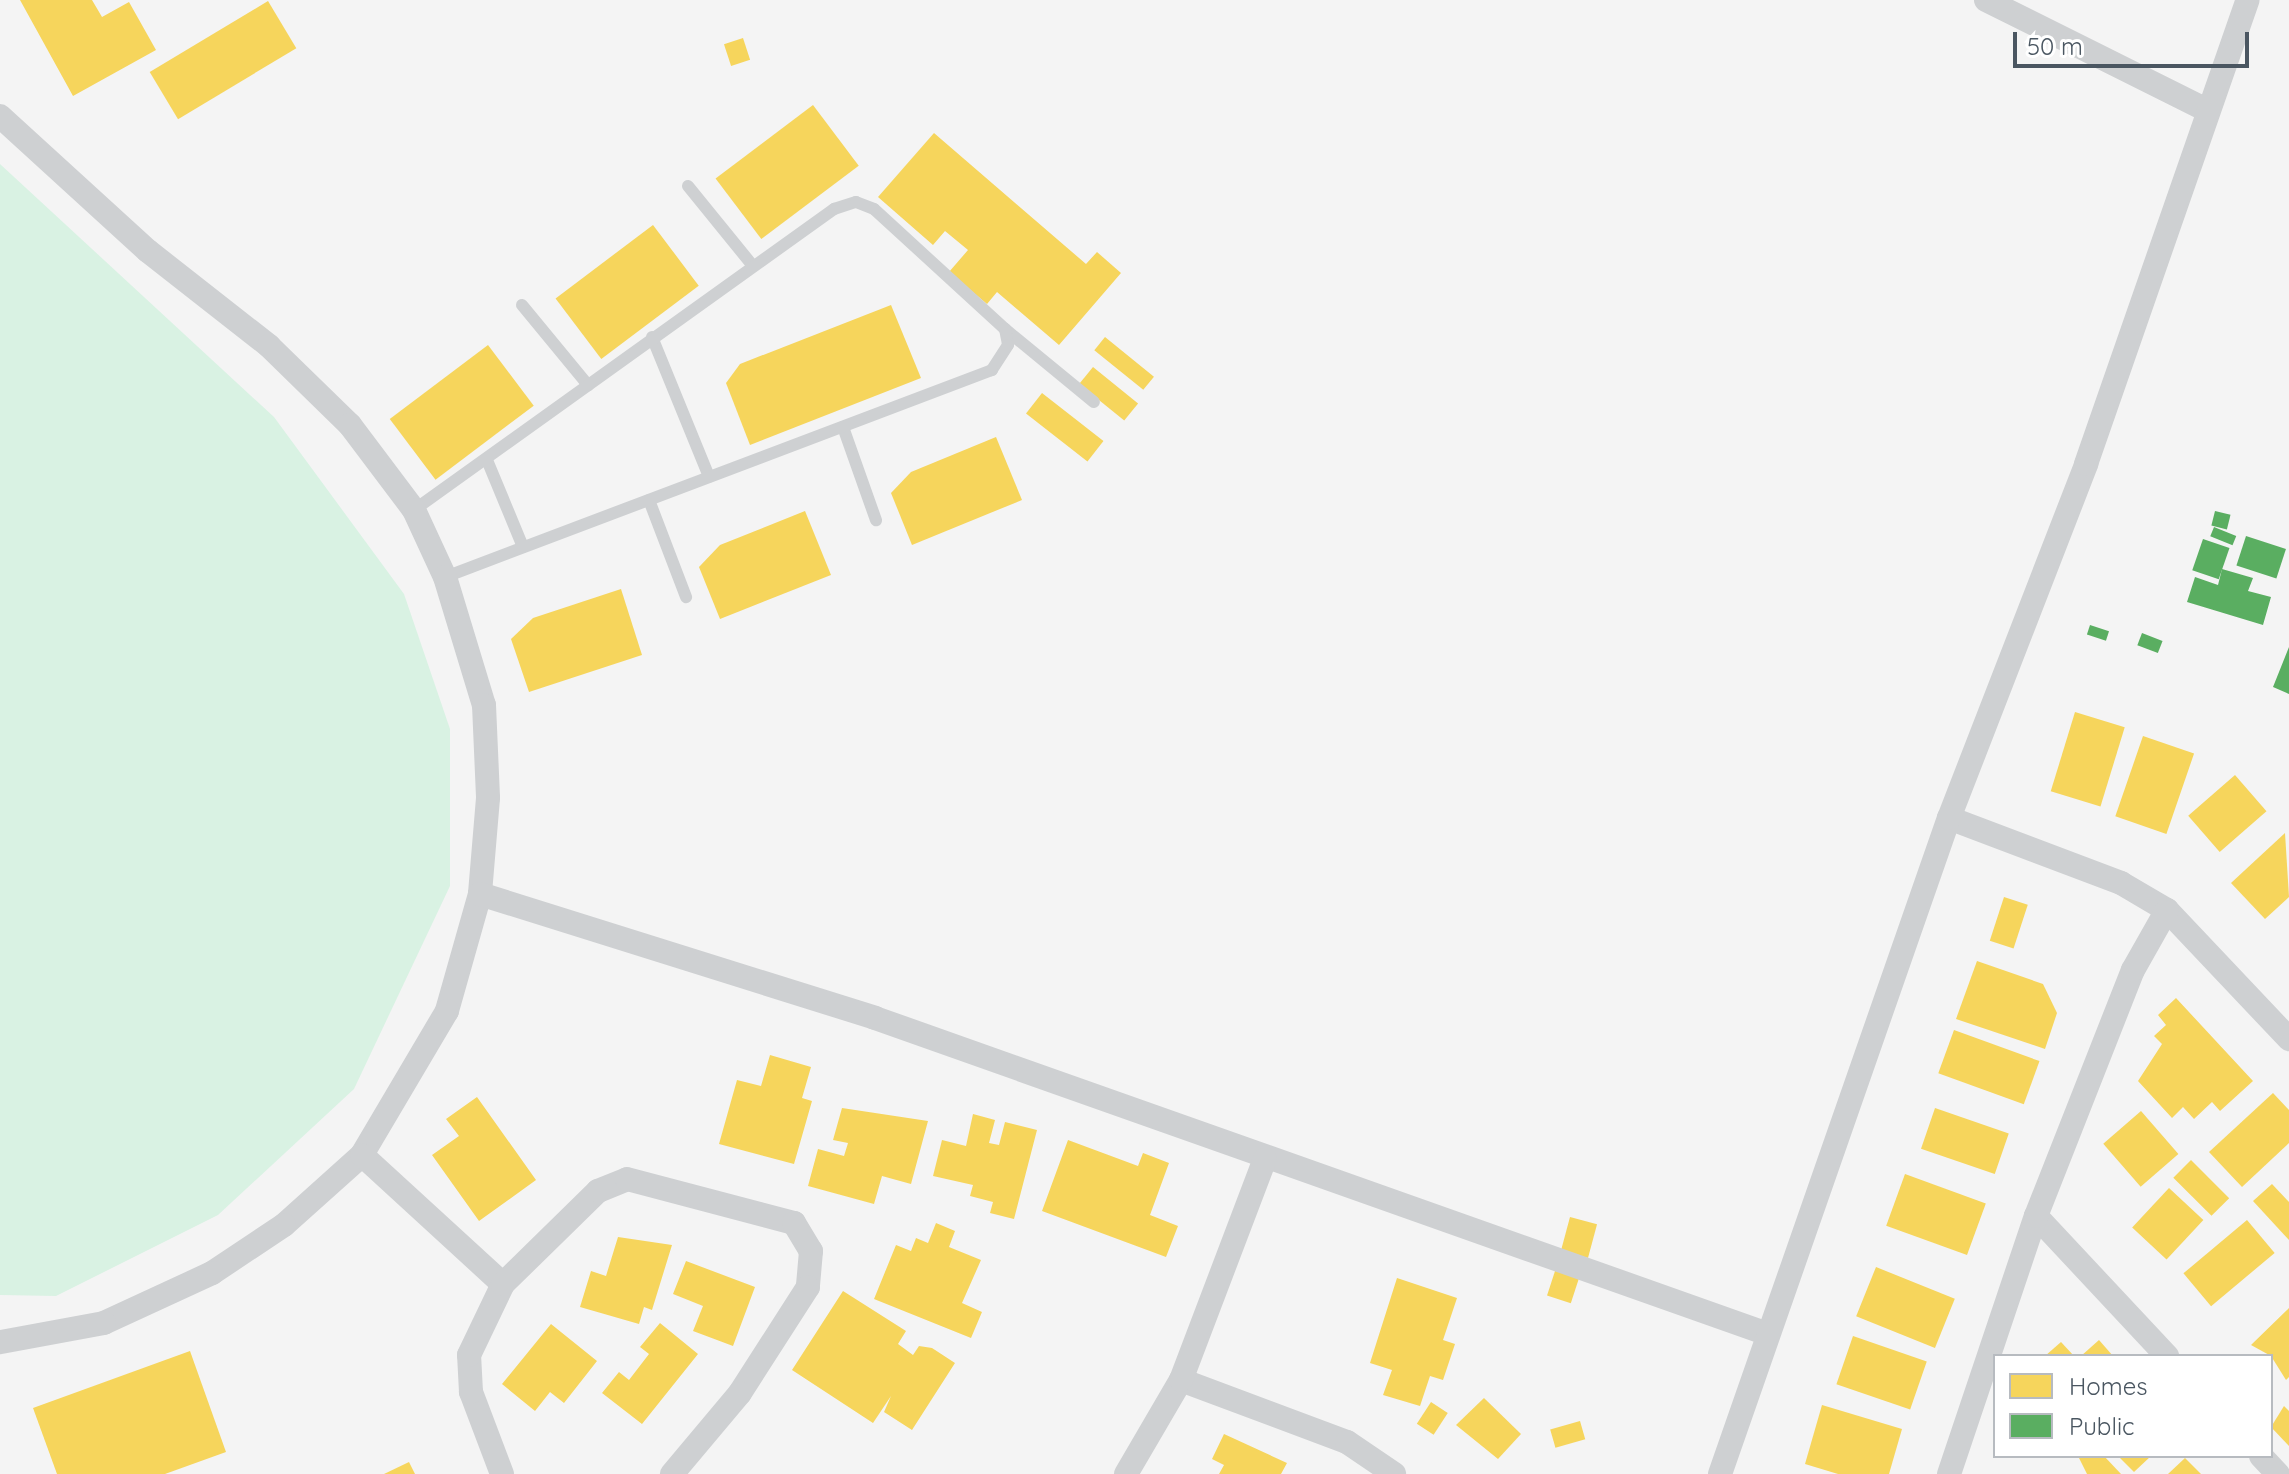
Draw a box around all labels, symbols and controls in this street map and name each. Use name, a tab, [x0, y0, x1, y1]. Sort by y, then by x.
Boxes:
scale bar	[2017, 16, 2253, 66]
text: 50 m	[2027, 31, 2083, 61]
legend	[1993, 1354, 2273, 1458]
text: Homes	[2069, 1371, 2147, 1401]
text: Public	[2069, 1411, 2134, 1441]

